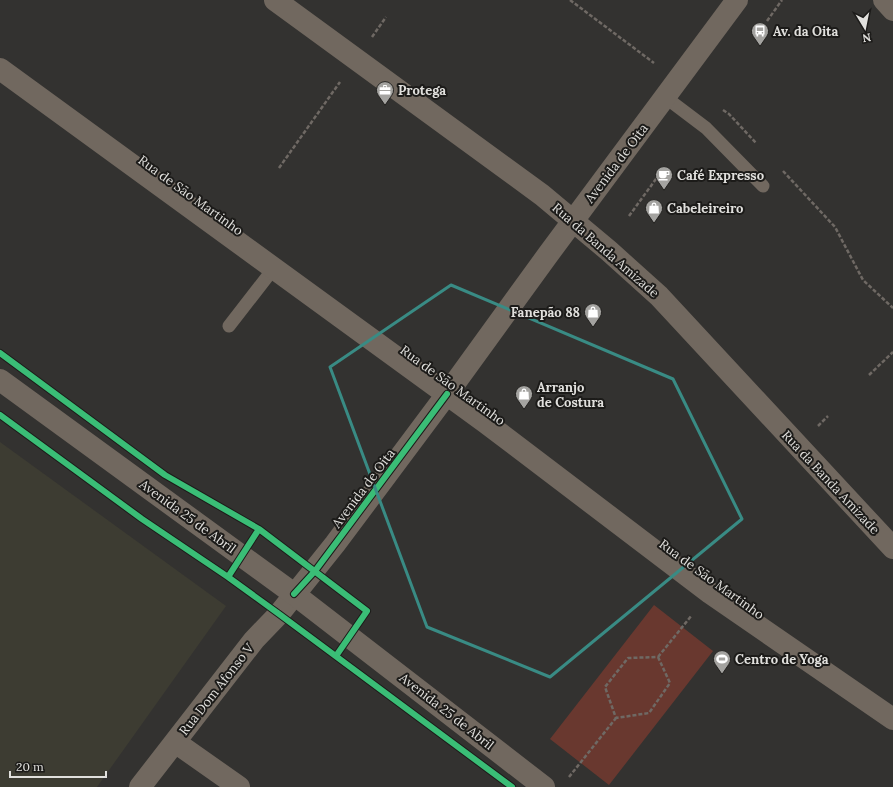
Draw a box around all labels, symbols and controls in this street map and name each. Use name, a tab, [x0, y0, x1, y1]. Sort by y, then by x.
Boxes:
north arrow	[845, 8, 885, 48]
bus stop icon: Av. da Oita	[750, 21, 770, 46]
place label: Av. da Oita	[773, 23, 838, 40]
text: N	[861, 30, 872, 46]
office icon: Protega	[375, 80, 395, 105]
place label: Protega	[398, 82, 446, 99]
street label: Avenida de Oita	[580, 120, 652, 207]
street label: Rua de São Martinho	[135, 152, 247, 239]
cafe icon: Café Expresso	[654, 165, 674, 190]
place label: Café Expresso	[677, 167, 764, 184]
shop icon: Cabeleireiro	[644, 198, 664, 223]
street label: Rua da Banda Amizade	[549, 199, 663, 301]
place label: Cabeleireiro	[667, 200, 743, 217]
shop icon: Fanepão 88	[583, 302, 603, 327]
place label: Fanepão 88	[511, 304, 580, 321]
street label: Rua de São Martinho	[397, 342, 509, 429]
place label: Arranjo de Costura	[537, 379, 604, 411]
shop icon: Arranjo de Costura	[514, 384, 534, 409]
street label: Rua da Banda Amizade	[778, 427, 883, 538]
street label: Avenida de Oita	[327, 445, 399, 532]
street label: Avenida 25 de Abril	[135, 475, 240, 557]
street label: Rua de São Martinho	[656, 536, 768, 623]
street label: Rua Dom Afonso V	[175, 640, 258, 739]
sports icon: Centro de Yoga	[712, 649, 732, 674]
place label: Centro de Yoga	[735, 651, 829, 668]
street label: Avenida 25 de Abril	[395, 669, 498, 754]
scale bar	[10, 753, 106, 779]
text: 20 m	[16, 759, 44, 774]

